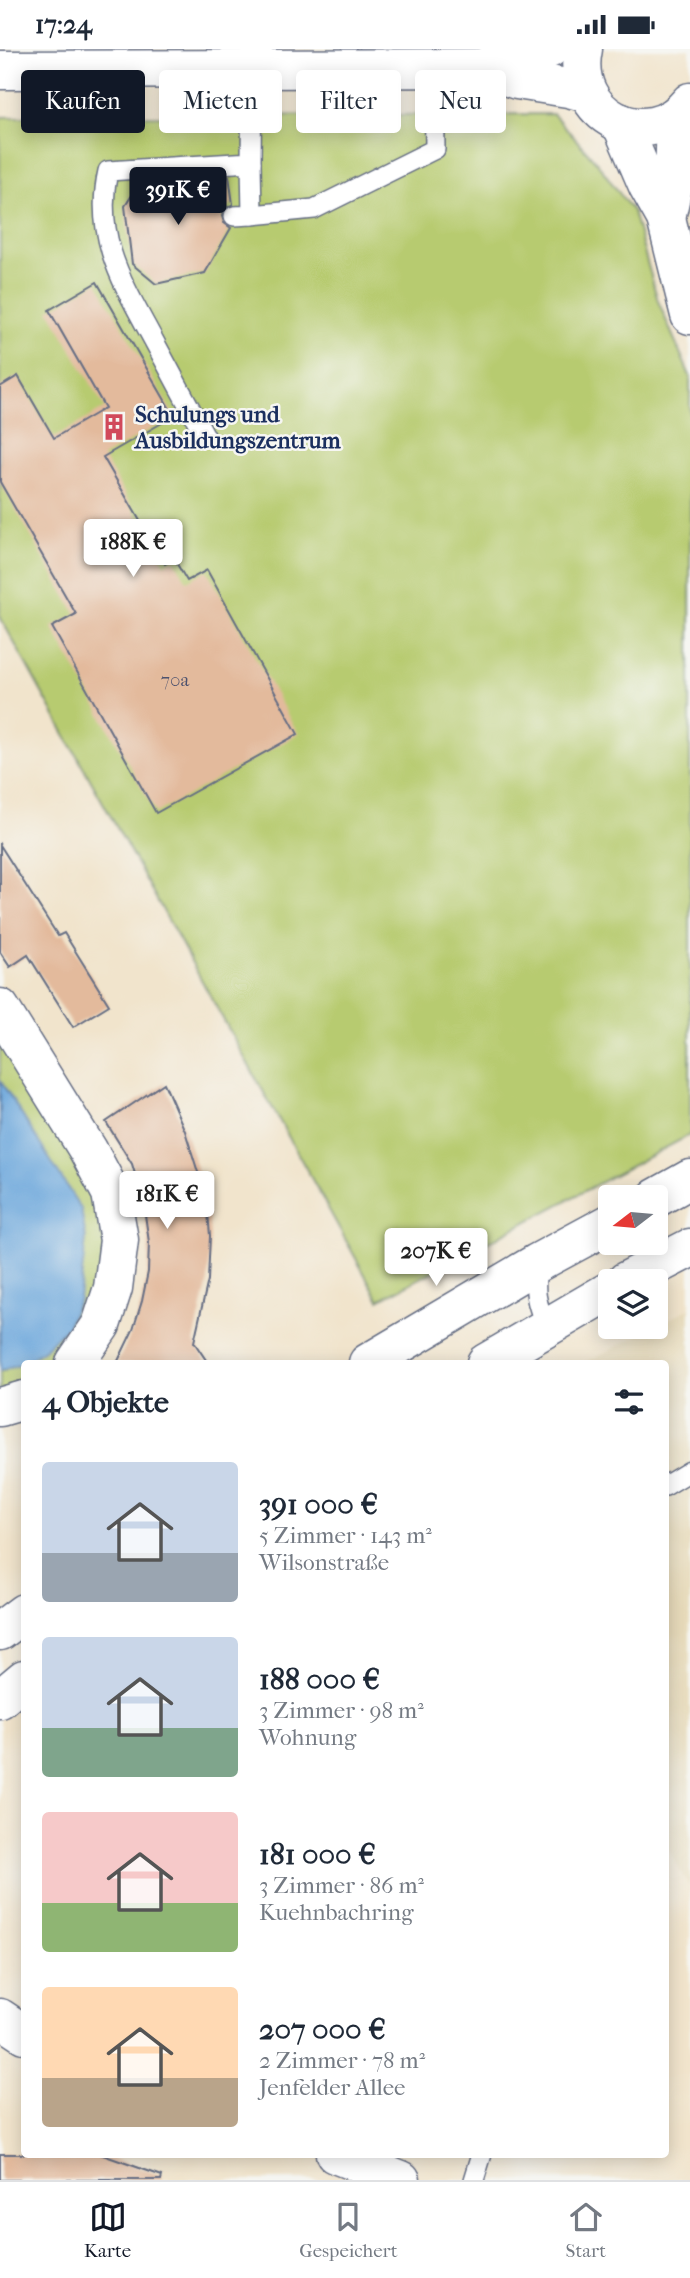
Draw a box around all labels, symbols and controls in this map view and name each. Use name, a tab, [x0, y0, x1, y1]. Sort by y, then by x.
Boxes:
text: 17:24	[35, 9, 92, 40]
chip: Kaufen	[21, 70, 145, 133]
chip: Mieten	[159, 70, 282, 133]
chip: Filter	[296, 70, 401, 133]
chip: Neu	[415, 70, 506, 133]
pin: 391K €	[121, 167, 235, 227]
text: 391K €	[145, 176, 211, 203]
place label: Schulungs und Ausbildungszentrum	[133, 401, 342, 454]
building icon: Schulungs und Ausbildungszentrum	[99, 412, 129, 442]
pin: 188K €	[76, 519, 190, 579]
text: 188K €	[100, 528, 166, 555]
house number: 70a	[161, 669, 189, 691]
pin: 181K €	[110, 1171, 224, 1231]
text: 181K €	[135, 1180, 199, 1207]
north arrow	[598, 1185, 668, 1255]
map controls	[598, 1185, 668, 1339]
pin: 207K €	[379, 1229, 493, 1288]
text: 207K €	[401, 1237, 471, 1264]
button: layers	[598, 1269, 668, 1339]
icon: filters	[610, 1383, 648, 1421]
text: 4 Objekte	[42, 1385, 169, 1420]
text: 391 000 €	[259, 1487, 378, 1522]
icon: home	[98, 1490, 182, 1574]
text: 5 Zimmer · 143 m²	[259, 1522, 432, 1549]
text: Wilsonstraße	[259, 1549, 389, 1576]
text: 188 000 €	[259, 1662, 380, 1697]
icon: home	[98, 1665, 182, 1749]
text: 3 Zimmer · 98 m²	[259, 1697, 424, 1724]
text: Wohnung	[259, 1724, 356, 1751]
text: 181 000 €	[259, 1837, 376, 1872]
icon: home	[98, 1840, 182, 1924]
text: 3 Zimmer · 86 m²	[259, 1872, 424, 1899]
text: Kuehnbachring	[259, 1899, 413, 1926]
text: 207 000 €	[259, 2012, 386, 2047]
icon: home	[98, 2015, 182, 2099]
text: 2 Zimmer · 78 m²	[259, 2047, 425, 2074]
text: Jenfelder Allee	[259, 2074, 405, 2101]
tab: Karte	[84, 2198, 131, 2262]
tab: Gespeichert	[299, 2198, 398, 2262]
tab: Start	[566, 2198, 606, 2262]

